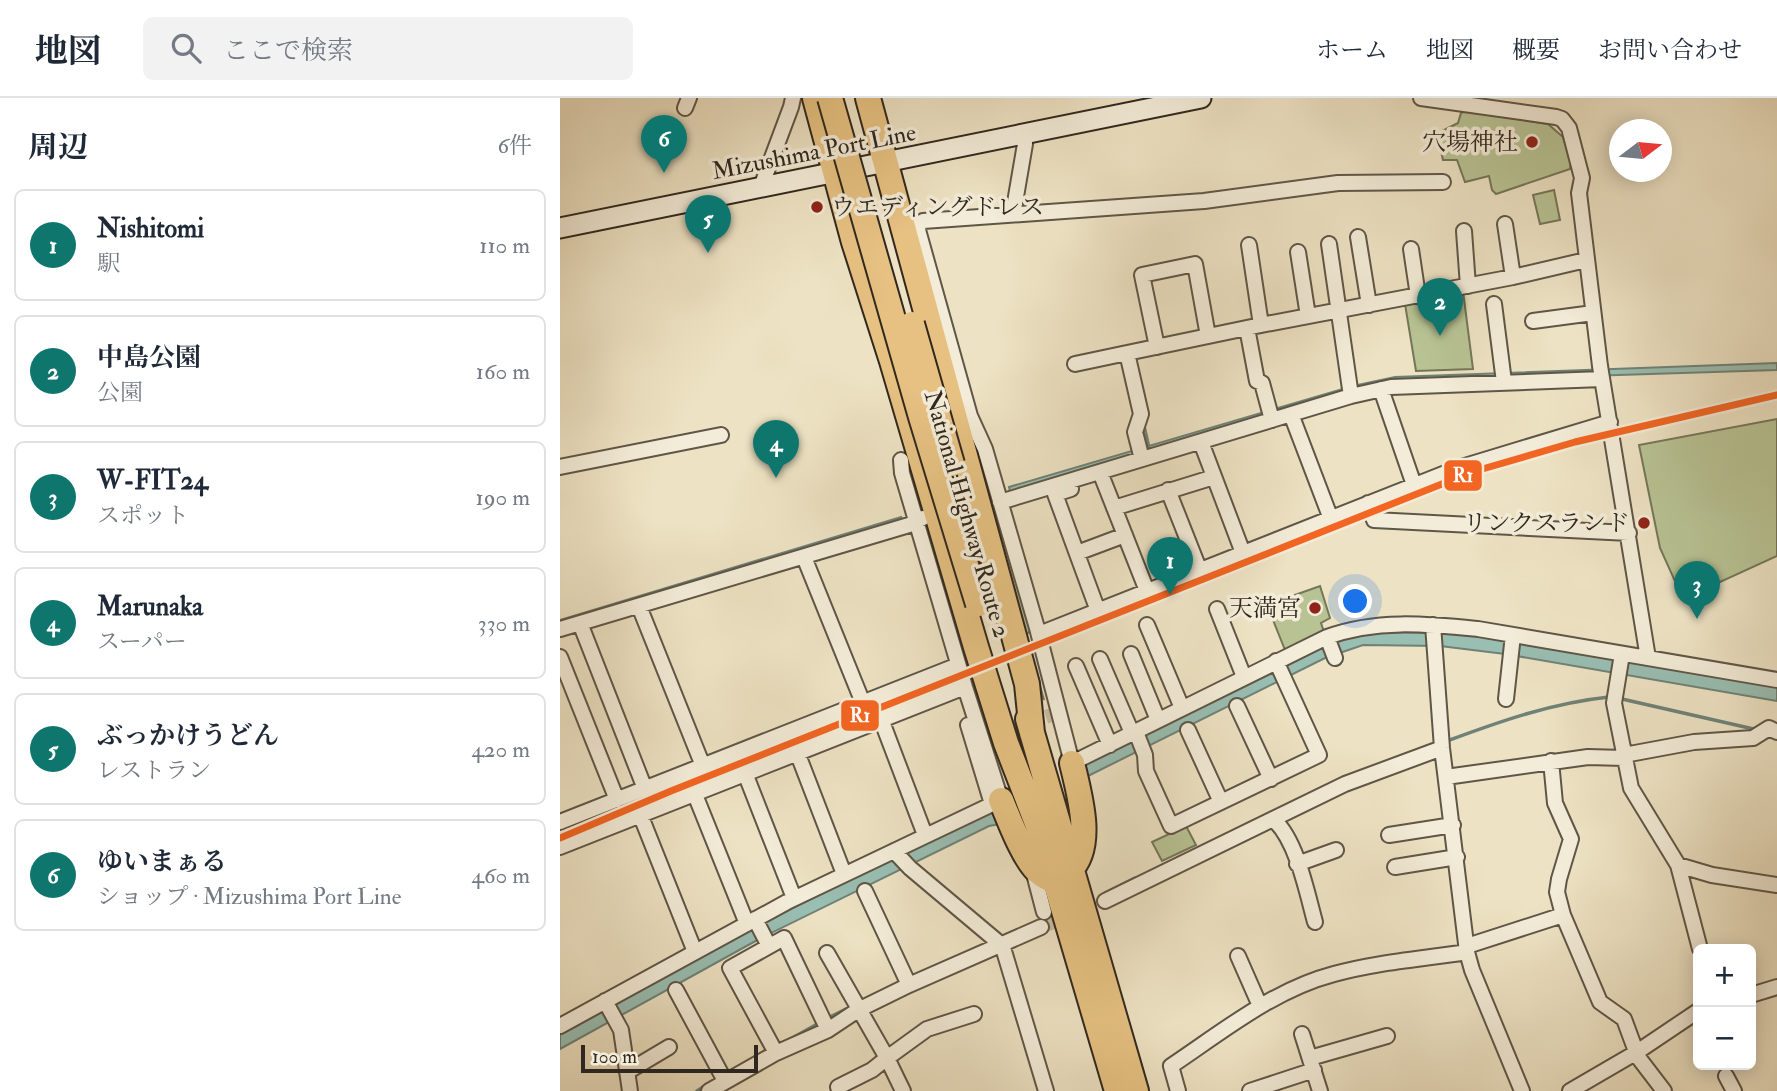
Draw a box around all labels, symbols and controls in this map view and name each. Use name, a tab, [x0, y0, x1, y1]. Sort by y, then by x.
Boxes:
search box	[143, 17, 633, 80]
icon: search	[167, 29, 205, 67]
text: 地図	[35, 31, 101, 72]
text: ここで検索	[223, 35, 353, 67]
text: ホーム	[1316, 35, 1388, 66]
text: 地図	[1426, 35, 1474, 66]
text: 概要	[1512, 35, 1560, 66]
text: お問い合わせ	[1598, 35, 1742, 66]
pin: 6	[641, 115, 687, 173]
street label: Mizushima Port Line	[709, 117, 919, 187]
north arrow	[1609, 119, 1672, 182]
place label: 穴場神社	[1422, 127, 1518, 158]
text: 周辺	[28, 129, 88, 166]
text: 6件	[497, 131, 532, 160]
marker: 穴場神社	[1524, 134, 1540, 150]
place label: ウエディングドレス	[831, 192, 1044, 223]
pin: 5	[685, 195, 731, 253]
marker: ウエディングドレス	[809, 199, 825, 215]
text: Nishitomi	[97, 213, 204, 245]
text: 1	[49, 231, 57, 260]
text: 110 m	[479, 231, 530, 260]
text: 駅	[97, 249, 120, 278]
pin: 2	[1417, 278, 1463, 336]
text: 中島公園	[97, 342, 201, 374]
text: 2	[47, 357, 59, 386]
text: 160 m	[476, 357, 530, 386]
text: 公園	[97, 378, 143, 407]
street label: National Highway Route 2	[917, 387, 1017, 641]
pin: 4	[753, 420, 799, 478]
line badge: R1	[1443, 459, 1483, 492]
text: R1	[1453, 464, 1473, 488]
text: W-FIT24	[97, 465, 208, 497]
text: 3	[49, 483, 57, 512]
text: 190 m	[476, 483, 530, 512]
text: スポット	[97, 501, 189, 530]
place label: リンクスランド	[1463, 508, 1630, 539]
marker: リンクスランド	[1636, 515, 1652, 531]
pin: 1	[1147, 537, 1193, 595]
pin: 3	[1674, 561, 1720, 619]
your location	[1338, 584, 1372, 618]
text: Marunaka	[97, 591, 203, 623]
place label: 天満宮	[1229, 593, 1301, 624]
marker: 天満宮	[1307, 600, 1323, 616]
text: 4	[47, 609, 59, 638]
text: 330 m	[478, 609, 530, 638]
text: スーパー	[97, 627, 187, 656]
line badge: R1	[840, 699, 880, 732]
text: R1	[850, 704, 870, 728]
text: ぶっかけうどん	[97, 720, 279, 752]
text: 5	[48, 735, 58, 764]
text: 420 m	[471, 735, 530, 764]
text: レストラン	[97, 756, 211, 785]
text: ゆいまぁる	[97, 846, 227, 878]
text: 6	[47, 861, 59, 890]
text: 460 m	[472, 861, 530, 890]
text: ショップ · Mizushima Port Line	[97, 882, 401, 911]
map controls	[1693, 944, 1756, 1070]
button: +	[1693, 944, 1756, 1007]
button: −	[1693, 1007, 1756, 1070]
scale bar	[581, 1042, 758, 1074]
text: 100 m	[592, 1045, 637, 1069]

